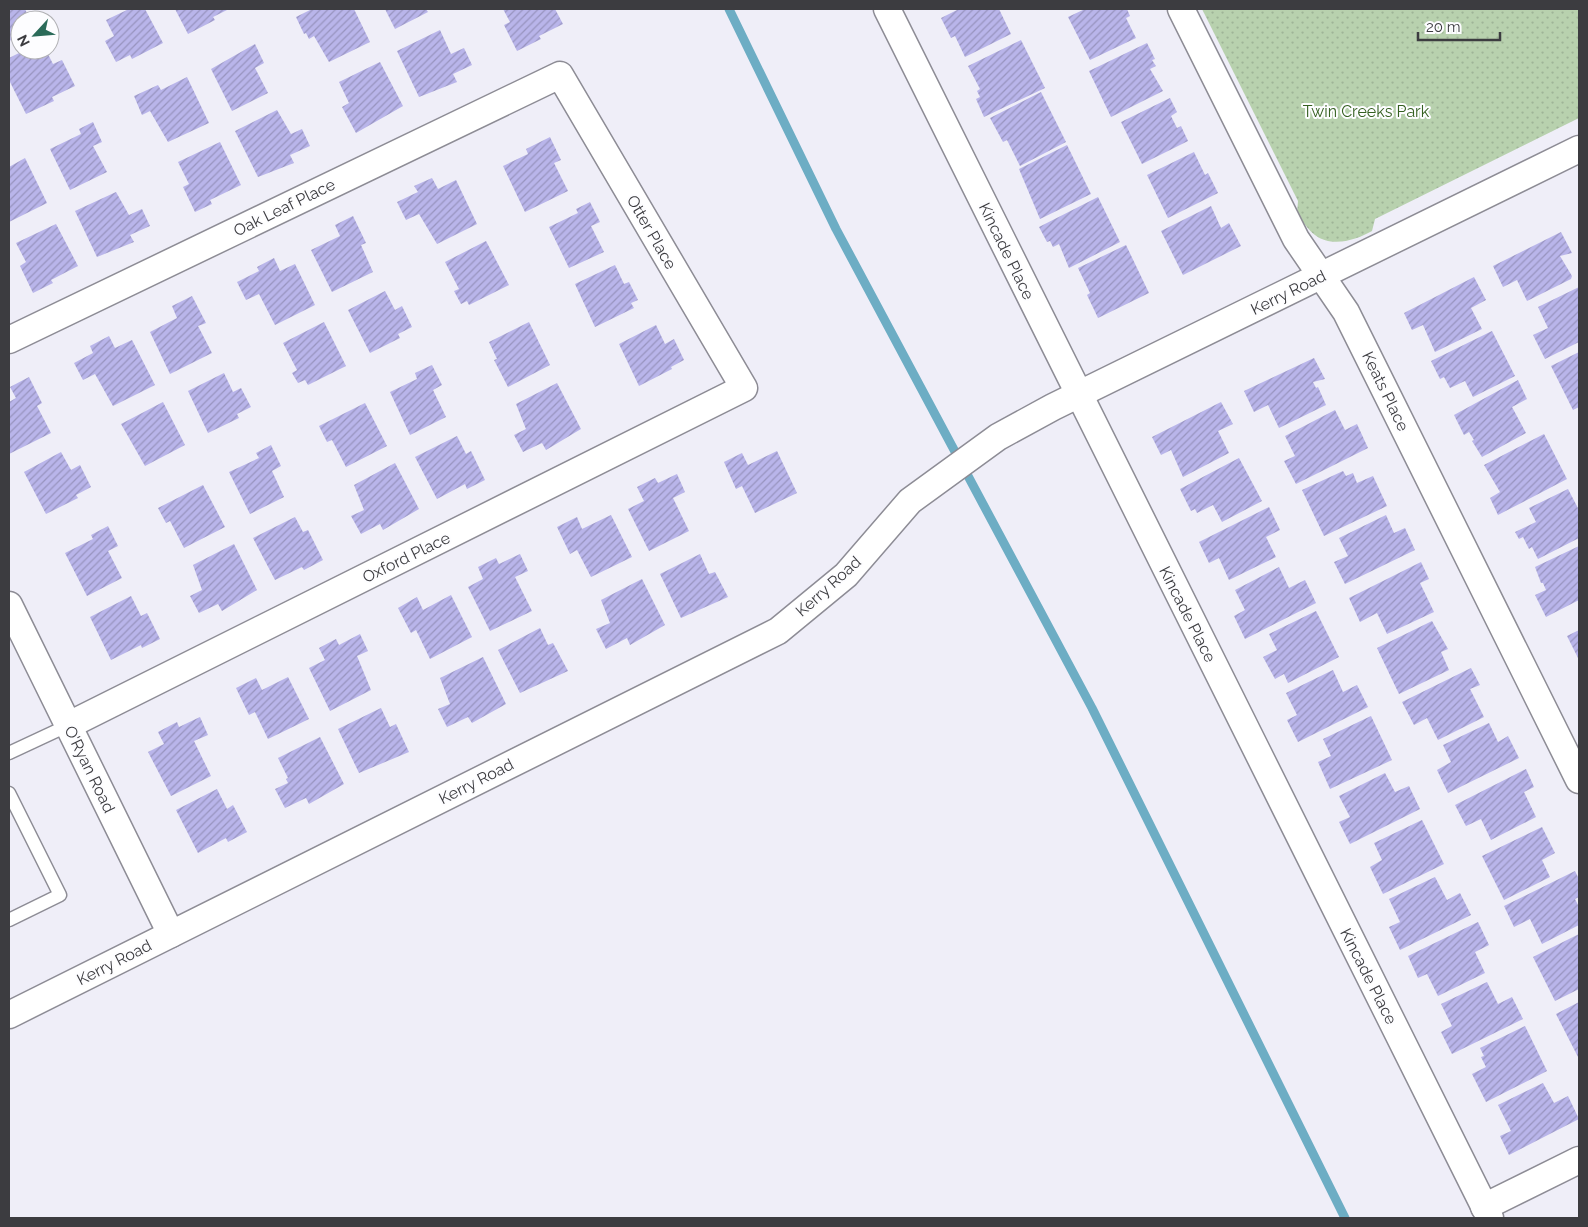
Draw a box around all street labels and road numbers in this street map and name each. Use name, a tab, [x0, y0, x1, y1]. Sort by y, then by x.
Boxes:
street label: Oak Leaf Place	[230, 175, 338, 240]
street label: Otter Place	[623, 192, 680, 273]
street label: Kincade Place	[975, 200, 1038, 303]
street label: Kerry Road	[1248, 266, 1329, 319]
street label: Keats Place	[1358, 348, 1413, 434]
street label: Oxford Place	[359, 528, 453, 587]
street label: Kerry Road	[792, 552, 865, 621]
street label: Kincade Place	[1155, 563, 1220, 665]
street label: O'Ryan Road	[60, 723, 119, 816]
street label: Kerry Road	[436, 755, 517, 808]
street label: Kincade Place	[1336, 925, 1401, 1027]
street label: Kerry Road	[74, 936, 155, 989]

